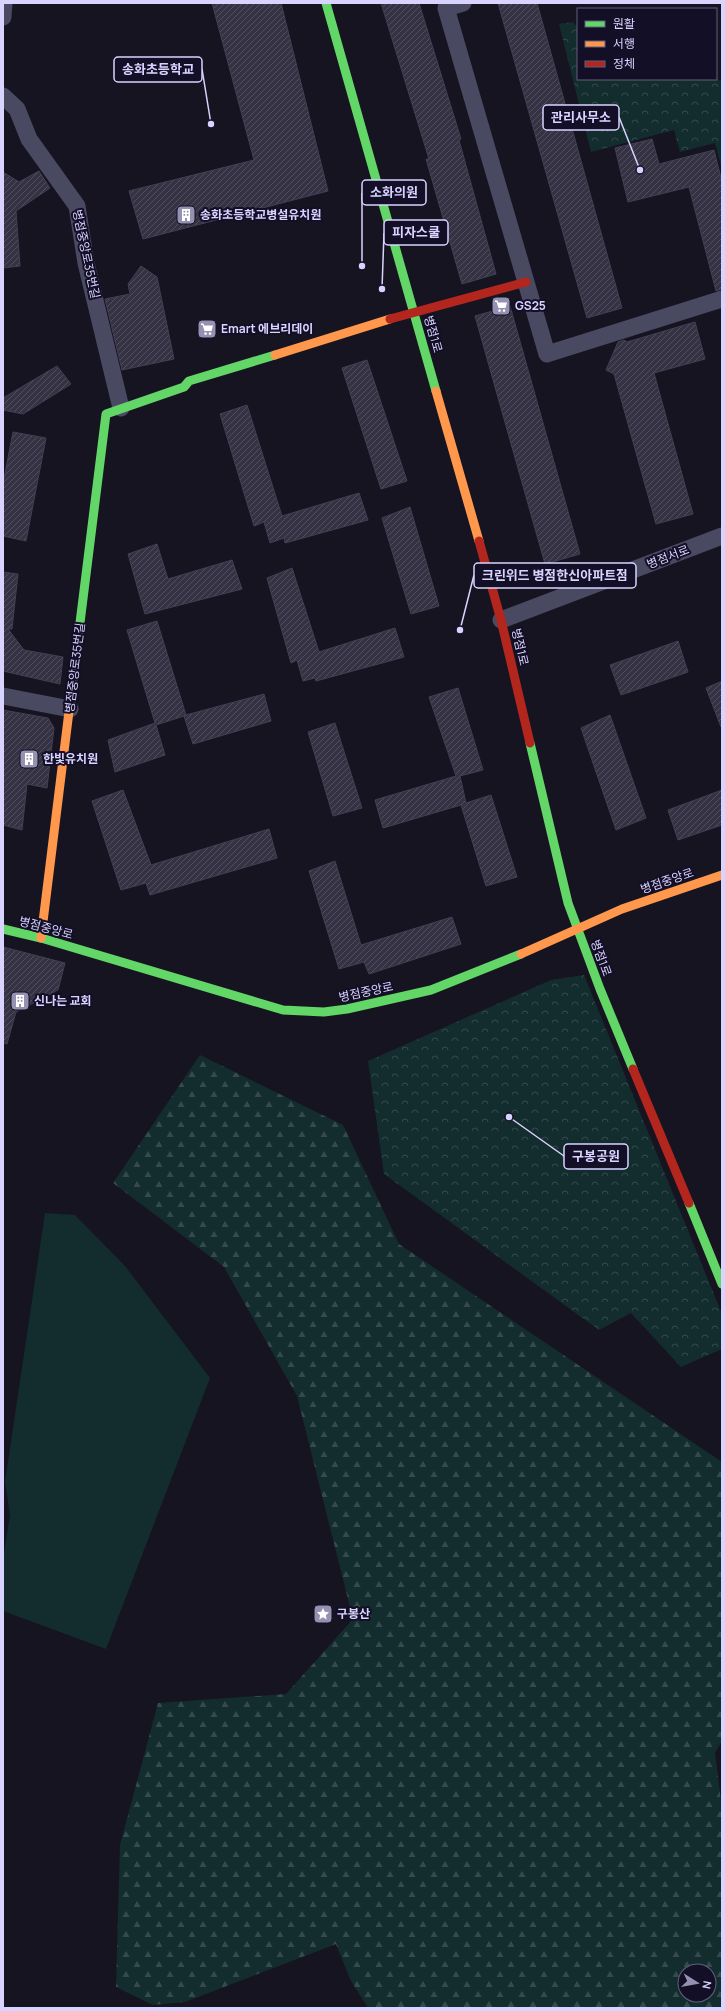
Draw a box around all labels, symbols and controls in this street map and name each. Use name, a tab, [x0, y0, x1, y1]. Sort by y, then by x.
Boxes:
legend	[577, 8, 717, 80]
text: 원활	[613, 15, 635, 32]
text: 서행	[613, 35, 635, 52]
text: 정체	[613, 55, 635, 72]
callout: 송화초등학교	[114, 57, 202, 82]
text: 송화초등학교	[122, 60, 194, 78]
callout: 관리사무소	[543, 105, 619, 130]
text: 관리사무소	[551, 108, 611, 126]
callout: 소화의원	[362, 180, 426, 205]
text: 소화의원	[370, 183, 418, 201]
building icon: 송화초등학교병설유치원	[175, 204, 197, 226]
place label: 송화초등학교병설유치원	[200, 206, 321, 223]
street label: 병점중앙로35번길	[69, 208, 104, 300]
callout: 피자스쿨	[384, 220, 448, 245]
text: 피자스쿨	[392, 223, 440, 241]
supermarket icon: GS25	[490, 295, 512, 317]
place label: GS25	[515, 297, 546, 314]
street label: 병점1로	[420, 313, 447, 354]
supermarket icon: Emart 에브리데이	[196, 318, 218, 340]
place label: Emart 에브리데이	[221, 320, 313, 337]
street label: 병점서로	[644, 541, 691, 572]
callout: 크린위드 병점한신아파트점	[474, 563, 636, 588]
text: 크린위드 병점한신아파트점	[482, 566, 628, 584]
street label: 병점중앙로35번길	[61, 622, 88, 714]
street label: 병점1로	[508, 627, 533, 667]
building icon: 한빛유치원	[18, 748, 40, 770]
place label: 한빛유치원	[43, 750, 98, 767]
street label: 병점중앙로	[638, 864, 696, 898]
street label: 병점중앙로	[17, 912, 75, 943]
street label: 병점1로	[587, 937, 616, 979]
street label: 병점중앙로	[337, 977, 395, 1006]
building icon: 신나는 교회	[9, 990, 31, 1012]
place label: 신나는 교회	[34, 992, 92, 1009]
callout: 구봉공원	[564, 1144, 628, 1169]
text: 구봉공원	[572, 1147, 620, 1165]
place icon: 구봉산	[312, 1603, 334, 1625]
place label: 구봉산	[337, 1605, 370, 1622]
north arrow	[677, 1963, 717, 2003]
text: N	[699, 1980, 715, 1990]

